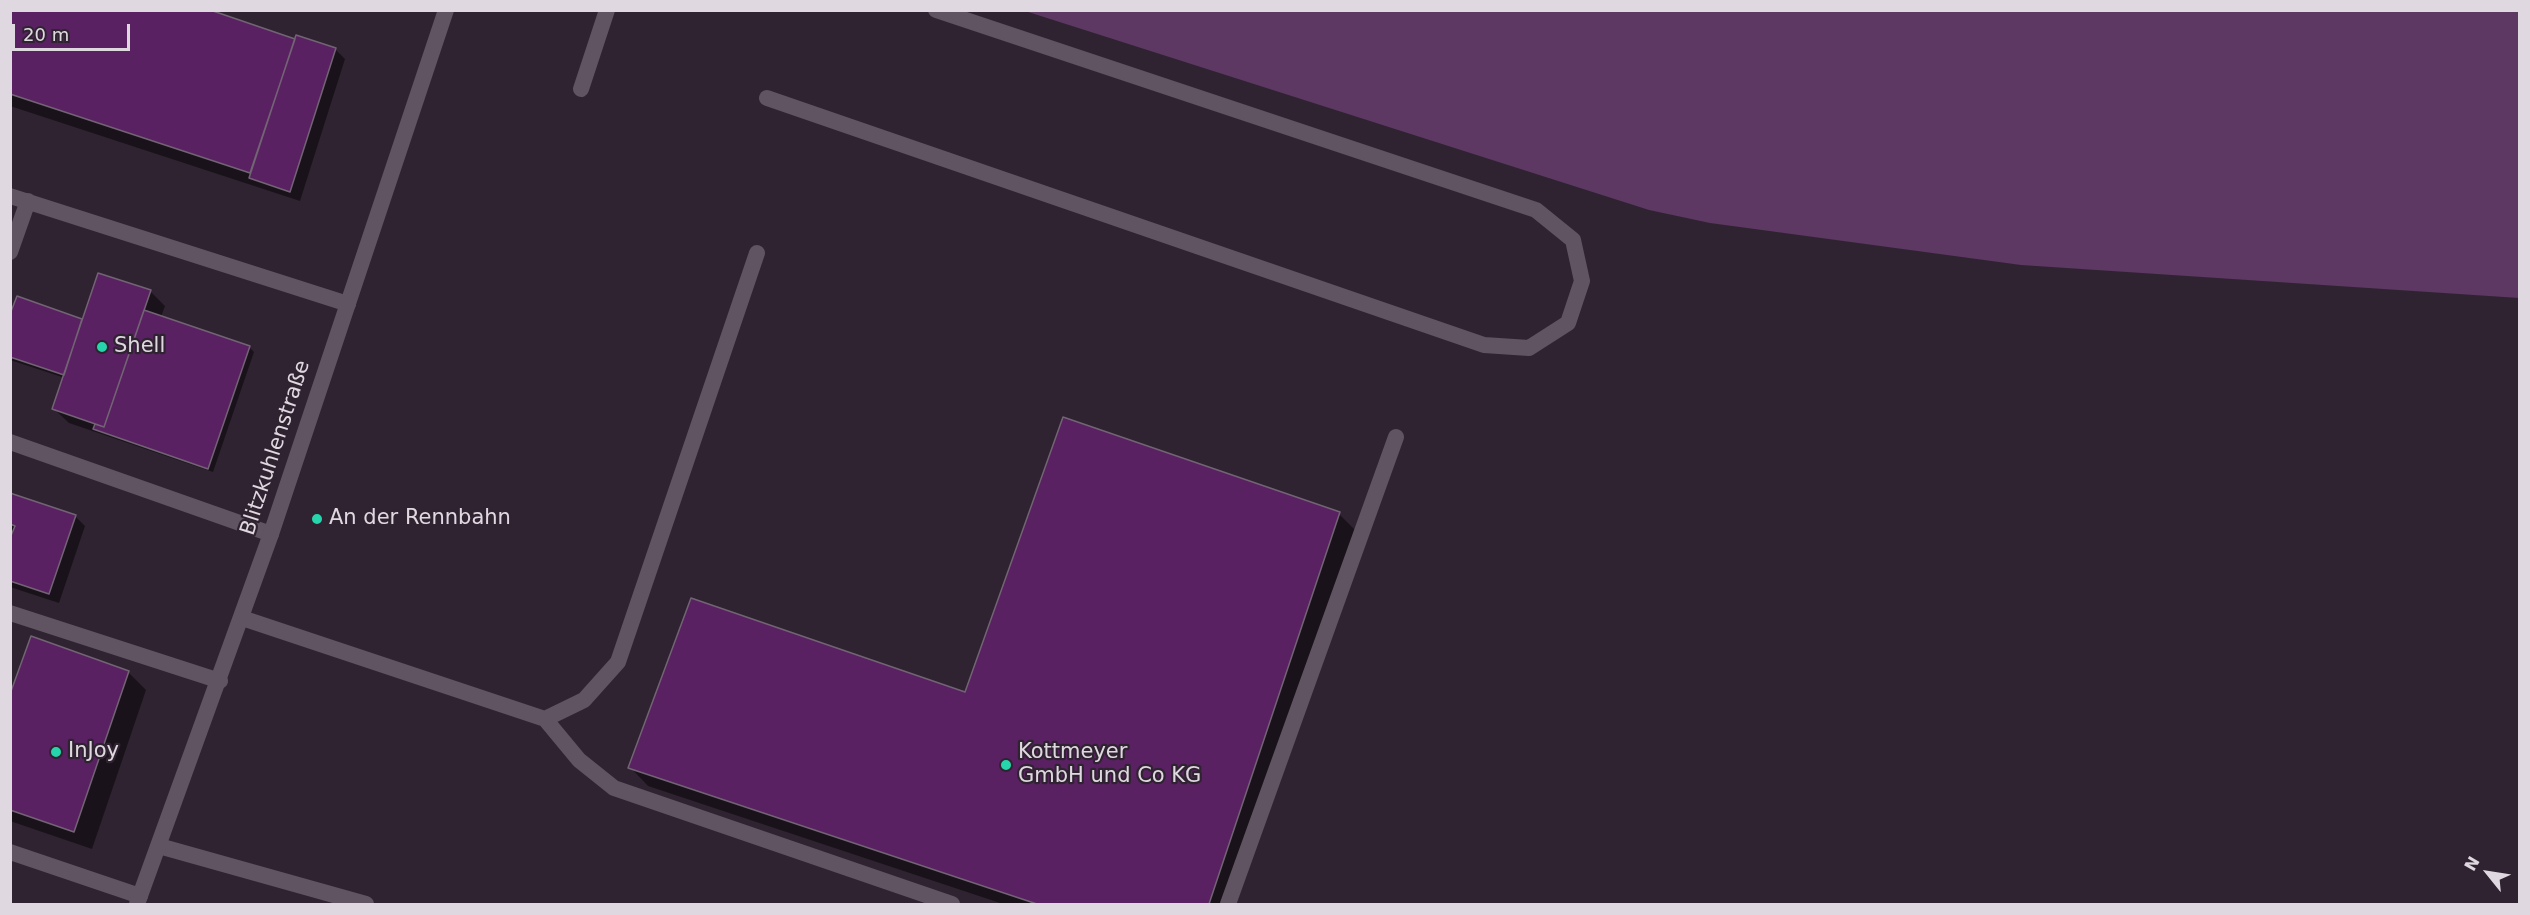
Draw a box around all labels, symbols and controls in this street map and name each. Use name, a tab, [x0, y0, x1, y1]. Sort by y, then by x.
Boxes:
scale bar	[15, 12, 134, 50]
text: 20 m	[23, 24, 69, 45]
place label: Shell	[114, 334, 165, 360]
marker: Shell	[95, 340, 109, 354]
street label: Blitzkuhlenstraße	[236, 357, 316, 539]
place label: An der Rennbahn	[329, 506, 511, 532]
marker: An der Rennbahn	[310, 512, 324, 526]
place label: InJoy	[68, 739, 119, 765]
place label: Kottmeyer GmbH und Co KG	[1018, 740, 1201, 790]
marker: InJoy	[49, 745, 63, 759]
marker: Kottmeyer GmbH und Co KG	[999, 758, 1013, 772]
north arrow	[2458, 843, 2518, 903]
text: N	[2460, 853, 2484, 874]

